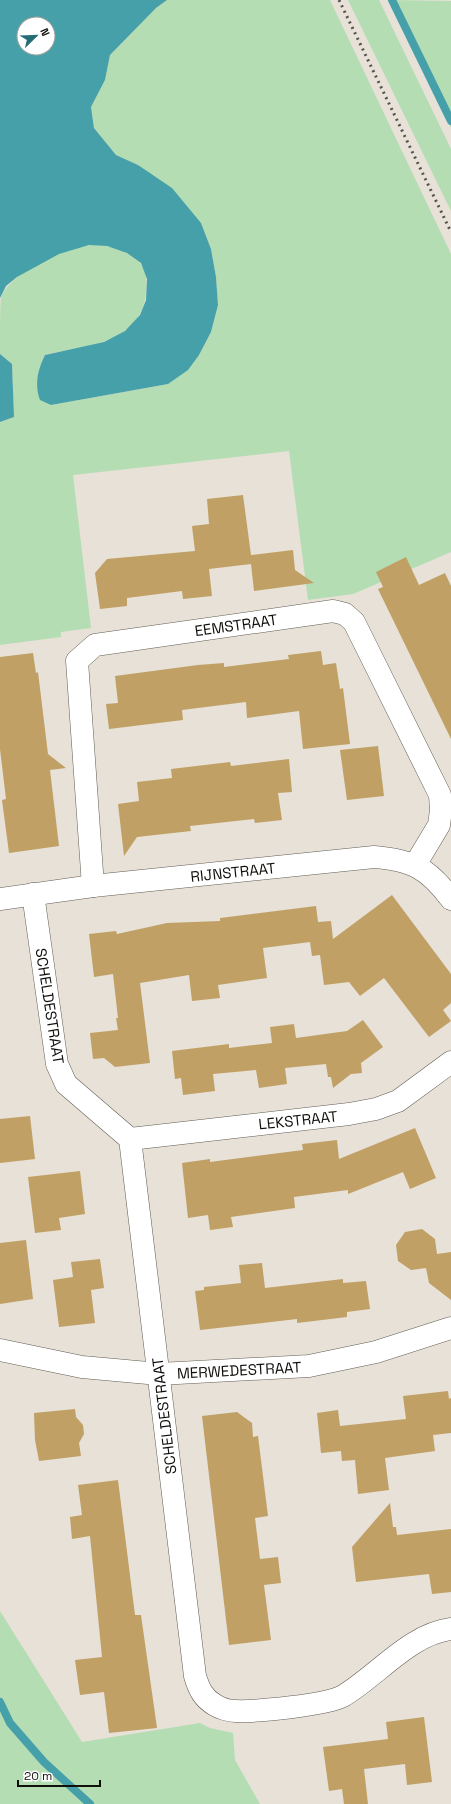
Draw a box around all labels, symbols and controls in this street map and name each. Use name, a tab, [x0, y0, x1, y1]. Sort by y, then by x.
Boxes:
north arrow	[16, 16, 56, 56]
text: N	[37, 26, 53, 38]
street label: EEMSTRAAT	[193, 610, 279, 640]
street label: RIJNSTRAAT	[189, 858, 277, 886]
street label: SCHELDESTRAAT	[31, 947, 69, 1066]
street label: LEKSTRAAT	[258, 1106, 339, 1134]
street label: SCHELDESTRAAT	[147, 1356, 181, 1475]
street label: MERWEDESTRAAT	[176, 1357, 302, 1383]
scale bar	[18, 1762, 100, 1788]
text: 20 m	[24, 1768, 52, 1784]

